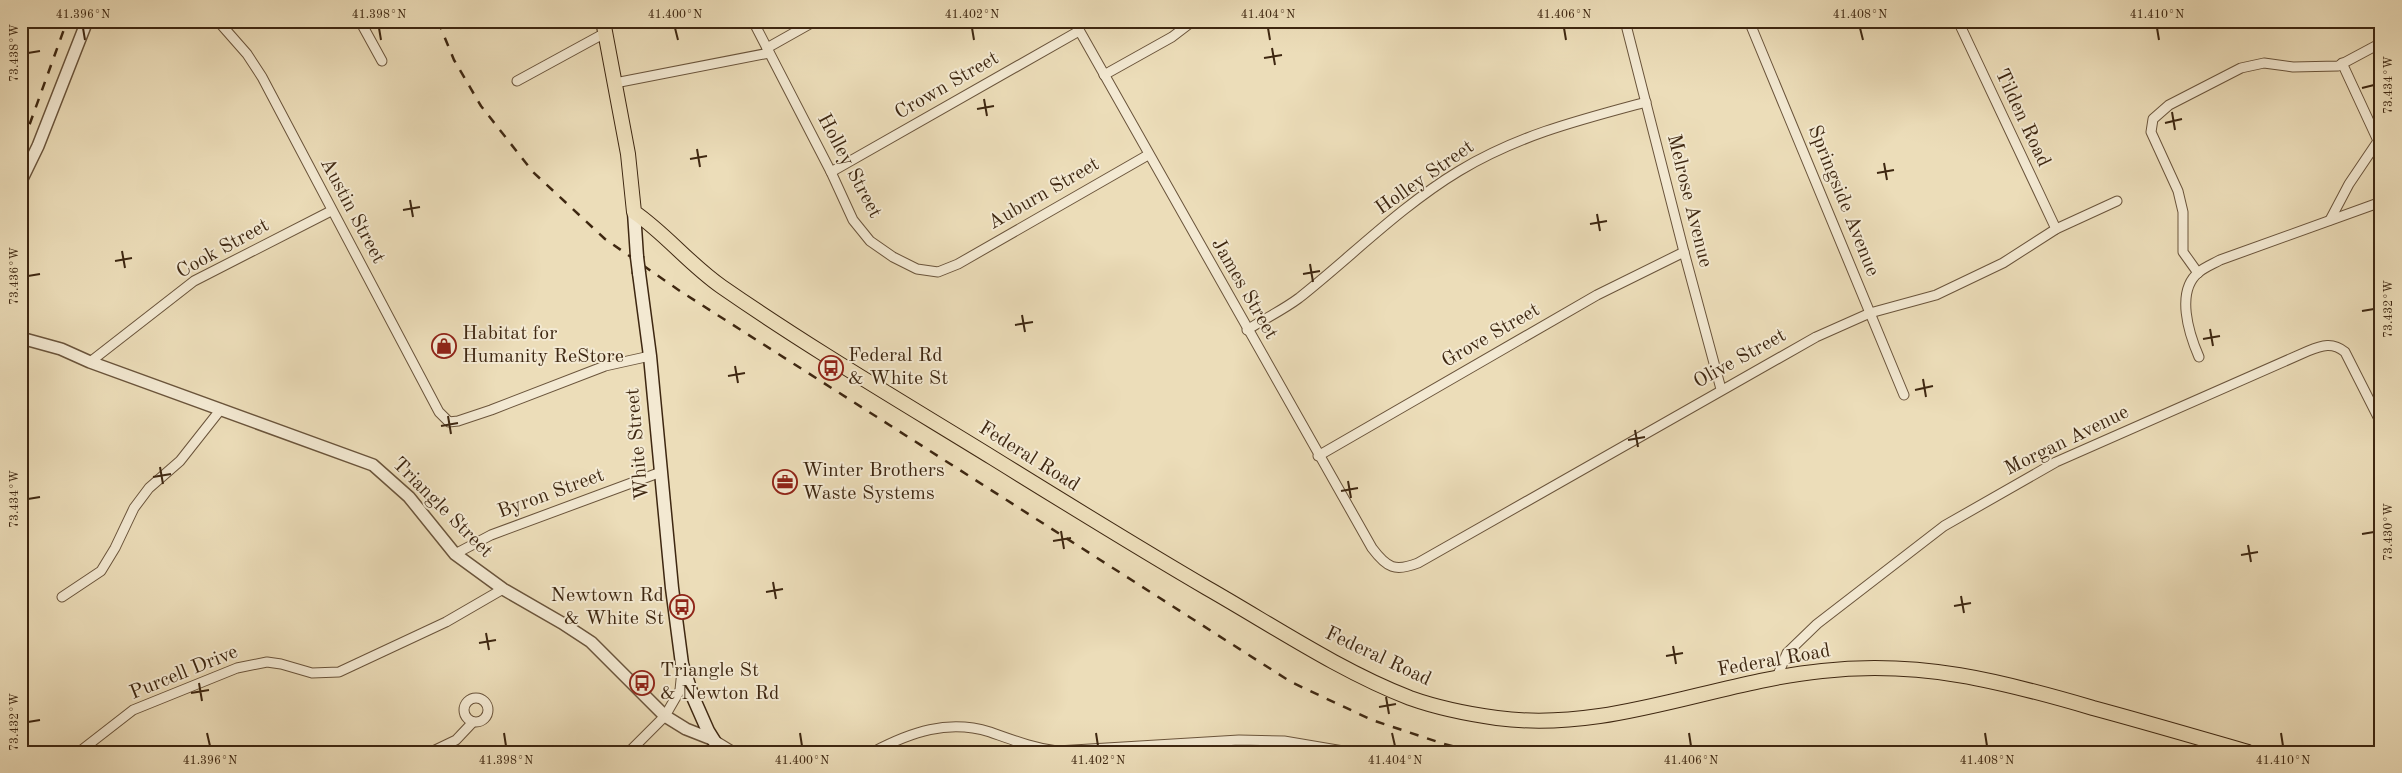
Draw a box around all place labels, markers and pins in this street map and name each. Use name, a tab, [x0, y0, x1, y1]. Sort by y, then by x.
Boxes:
place label: Habitat for Humanity ReStore	[462, 324, 624, 367]
shop icon: Habitat for Humanity ReStore	[431, 333, 457, 359]
place label: Federal Rd & White St	[848, 346, 948, 389]
bus stop icon: Federal Rd & White St	[818, 355, 844, 381]
place label: Winter Brothers Waste Systems	[802, 461, 945, 504]
office icon: Winter Brothers Waste Systems	[772, 469, 798, 495]
place label: Newtown Rd & White St	[551, 586, 664, 629]
bus stop icon: Newtown Rd & White St	[669, 594, 695, 620]
place label: Triangle St & Newton Rd	[660, 661, 780, 704]
bus stop icon: Triangle St & Newton Rd	[629, 670, 655, 696]

